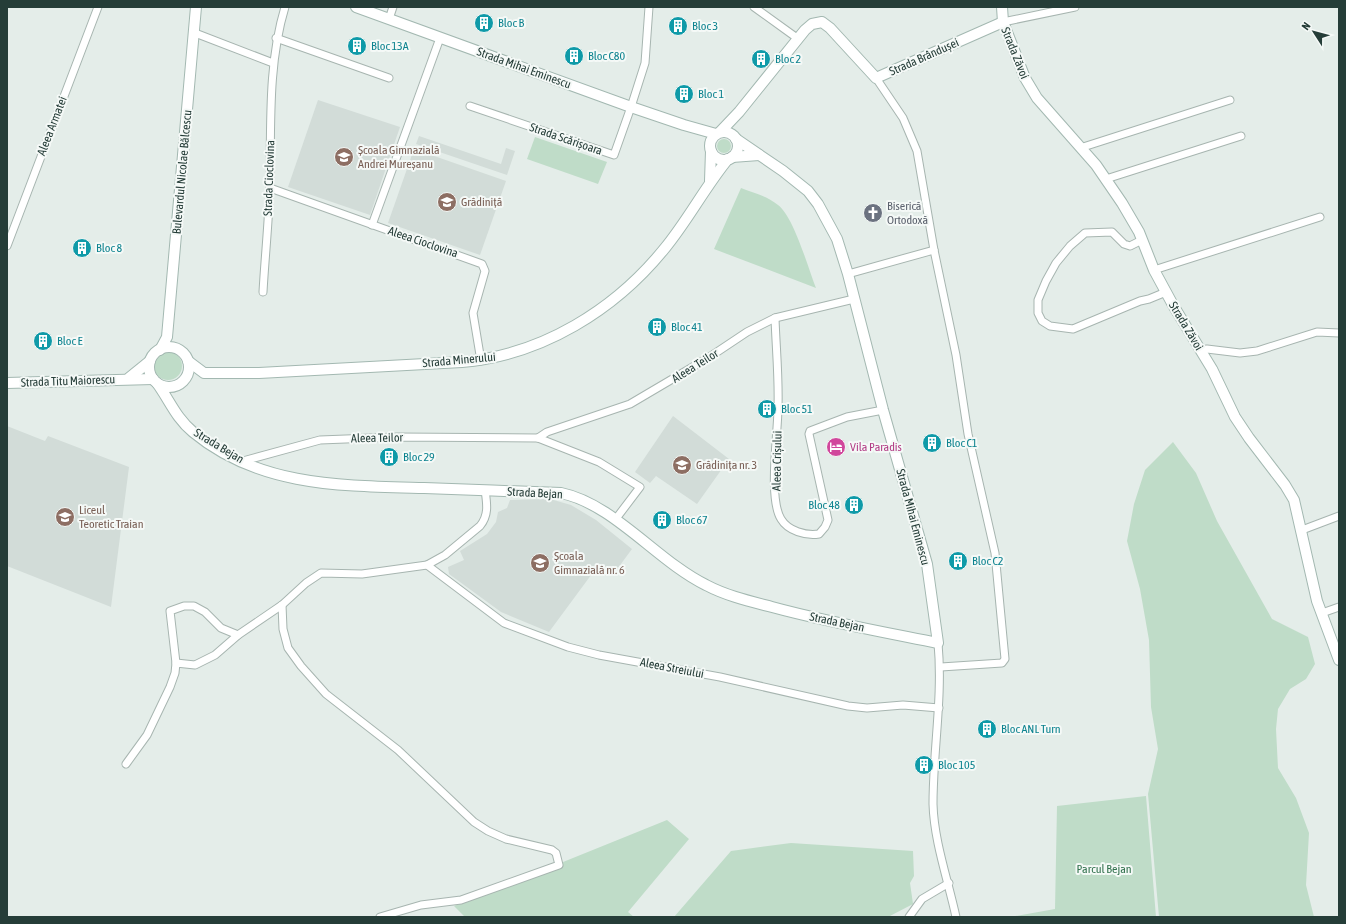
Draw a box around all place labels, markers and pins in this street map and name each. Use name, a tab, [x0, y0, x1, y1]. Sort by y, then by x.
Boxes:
building icon: Bloc B	[473, 12, 495, 34]
building icon: Bloc 3	[667, 15, 689, 37]
place label: Bloc B	[498, 16, 524, 30]
place label: Bloc 3	[692, 19, 718, 33]
building icon: Bloc 13A	[346, 35, 368, 57]
place label: Bloc 13A	[371, 39, 409, 53]
building icon: Bloc C80	[563, 45, 585, 67]
building icon: Bloc 2	[750, 48, 772, 70]
place label: Bloc C80	[588, 49, 626, 63]
place label: Bloc 2	[775, 52, 801, 66]
building icon: Bloc 1	[673, 83, 695, 105]
place label: Bloc 1	[698, 87, 724, 101]
place label: Școala Gimnazială Andrei Mureșanu	[358, 143, 440, 171]
school or university icon: Școala Gimnazială Andrei Mureșanu	[333, 146, 355, 168]
school or university icon: Grădiniță	[436, 191, 458, 213]
place label: Grădiniță	[461, 195, 502, 209]
place label: Biserică Ortodoxă	[887, 199, 928, 227]
church icon: Biserică Ortodoxă	[862, 202, 884, 224]
building icon: Bloc 8	[71, 237, 93, 259]
place label: Bloc 8	[96, 241, 122, 255]
building icon: Bloc 41	[646, 316, 668, 338]
place label: Bloc 41	[671, 320, 703, 334]
building icon: Bloc E	[32, 330, 54, 352]
place label: Bloc E	[57, 334, 83, 348]
building icon: Bloc 51	[756, 398, 778, 420]
place label: Bloc 51	[781, 402, 813, 416]
building icon: Bloc C1	[921, 432, 943, 454]
hotel icon: Vila Paradis	[825, 436, 847, 458]
place label: Bloc C1	[946, 436, 978, 450]
place label: Vila Paradis	[850, 440, 902, 454]
building icon: Bloc 29	[378, 446, 400, 468]
place label: Bloc 29	[403, 450, 435, 464]
school or university icon: Grădinița nr. 3	[671, 454, 693, 476]
place label: Grădinița nr. 3	[696, 458, 757, 472]
building icon: Bloc 48	[843, 494, 865, 516]
place label: Bloc 48	[808, 498, 840, 512]
place label: Liceul Teoretic Traian	[79, 503, 143, 531]
school or university icon: Liceul Teoretic Traian	[54, 506, 76, 528]
building icon: Bloc 67	[651, 509, 673, 531]
place label: Bloc 67	[676, 513, 708, 527]
place label: Școala Gimnazială nr. 6	[554, 549, 625, 577]
building icon: Bloc C2	[947, 550, 969, 572]
school or university icon: Școala Gimnazială nr. 6	[529, 552, 551, 574]
place label: Bloc C2	[972, 554, 1004, 568]
building icon: Bloc ANL Turn	[976, 718, 998, 740]
place label: Bloc ANL Turn	[1001, 722, 1061, 736]
building icon: Bloc 105	[913, 754, 935, 776]
place label: Bloc 105	[938, 758, 975, 772]

